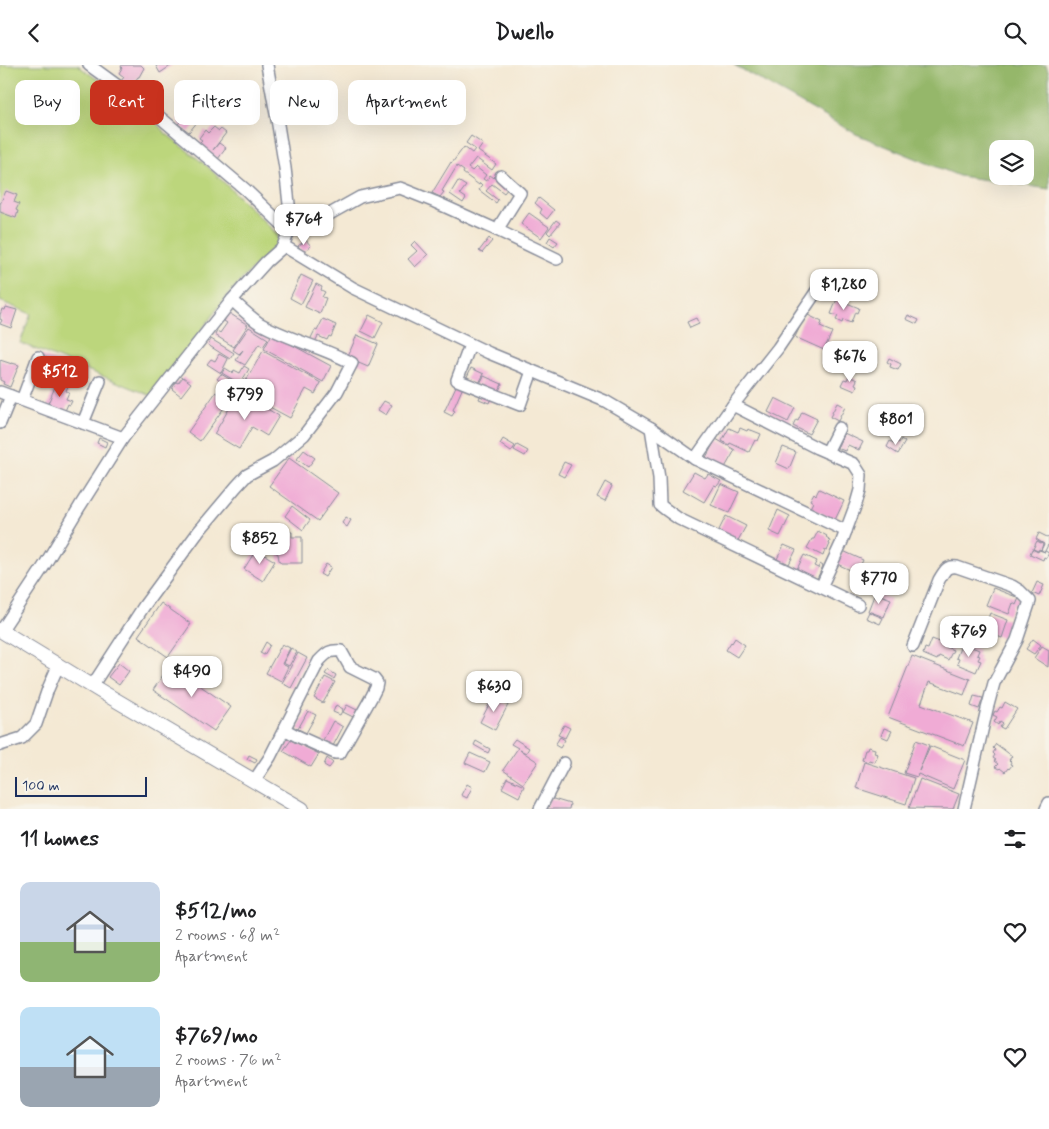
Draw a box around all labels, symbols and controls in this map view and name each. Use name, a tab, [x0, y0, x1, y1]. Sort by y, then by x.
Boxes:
icon: back	[20, 19, 48, 47]
text: Dwello	[495, 19, 554, 47]
icon: search	[1001, 19, 1029, 47]
chip: Buy	[15, 80, 80, 125]
chip: Rent	[90, 80, 164, 125]
chip: Filters	[174, 80, 260, 125]
chip: New	[270, 80, 338, 125]
chip: Apartment	[348, 80, 466, 125]
map controls	[989, 140, 1034, 185]
button: layers	[989, 140, 1034, 185]
pin: $764	[274, 203, 334, 246]
text: $764	[285, 209, 323, 230]
pin: $1,280	[803, 269, 885, 311]
text: $1,280	[821, 274, 867, 295]
pin: $676	[820, 341, 880, 383]
text: $676	[833, 346, 867, 367]
pin: $512	[30, 355, 90, 398]
text: $512	[42, 361, 78, 382]
pin: $799	[215, 379, 275, 421]
text: $799	[226, 384, 264, 405]
pin: $801	[866, 403, 926, 446]
text: $801	[879, 409, 913, 430]
pin: $852	[230, 523, 290, 565]
text: $852	[242, 528, 278, 549]
pin: $770	[849, 563, 909, 605]
text: $770	[861, 568, 897, 589]
pin: $769	[939, 615, 999, 658]
text: $769	[951, 621, 987, 642]
pin: $490	[162, 655, 222, 698]
text: $490	[173, 661, 211, 682]
pin: $630	[464, 671, 524, 713]
text: $630	[477, 676, 511, 697]
scale bar	[15, 774, 148, 797]
text: 100 m	[22, 777, 60, 795]
text: 11 homes	[20, 825, 99, 853]
icon: filters	[1001, 825, 1029, 853]
text: $512/mo	[175, 897, 256, 925]
icon: home	[60, 902, 120, 962]
icon: heart	[1001, 918, 1029, 946]
text: 2 rooms · 68 m²	[175, 925, 280, 946]
text: Apartment	[175, 946, 248, 967]
text: $769/mo	[175, 1022, 258, 1050]
icon: home	[60, 1027, 120, 1087]
icon: heart	[1001, 1043, 1029, 1071]
text: 2 rooms · 76 m²	[175, 1050, 282, 1071]
text: Apartment	[175, 1071, 248, 1092]

